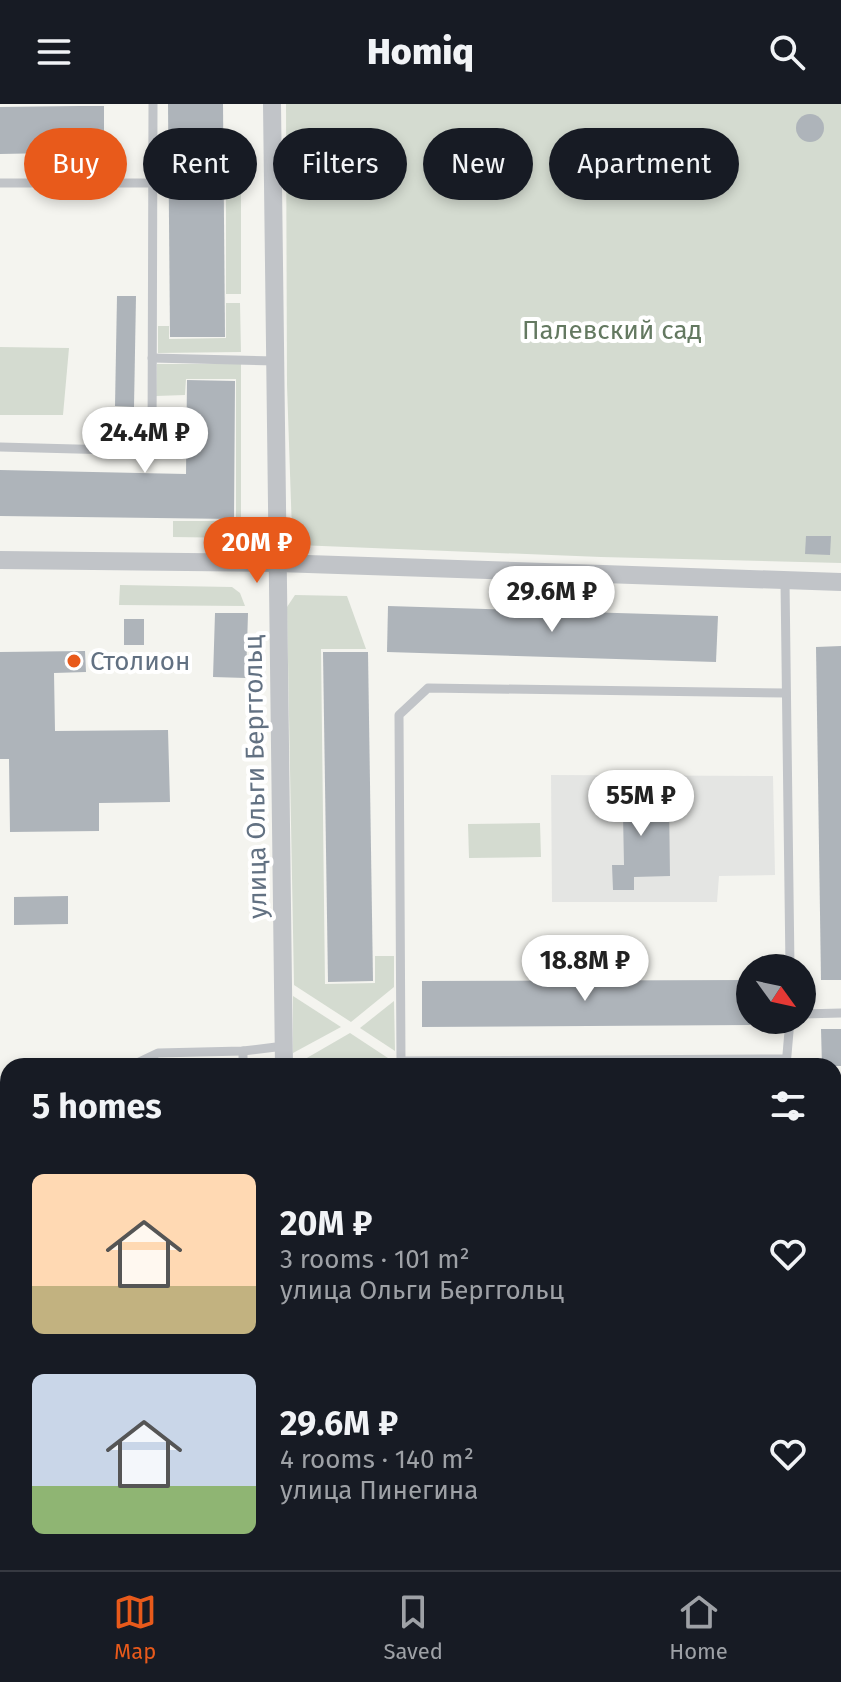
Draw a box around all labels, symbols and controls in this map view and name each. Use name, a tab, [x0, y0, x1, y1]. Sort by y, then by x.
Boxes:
icon: menu	[32, 30, 76, 74]
text: Homiq	[367, 30, 474, 74]
icon: search	[765, 30, 809, 74]
chip: Buy	[24, 128, 127, 200]
chip: Rent	[143, 128, 257, 200]
chip: Filters	[273, 128, 407, 200]
chip: New	[423, 128, 533, 200]
chip: Apartment	[549, 128, 739, 200]
park label: Палевский сад	[522, 315, 702, 346]
pin: 24.4M ₽	[71, 407, 219, 475]
text: 24.4M ₽	[100, 417, 190, 448]
pin: 20M ₽	[201, 517, 313, 585]
text: 20M ₽	[222, 527, 292, 558]
pin: 29.6M ₽	[478, 566, 626, 634]
text: 29.6M ₽	[507, 576, 597, 607]
street label: улица Ольги Берггольц	[238, 635, 273, 919]
place label: Столион	[90, 646, 190, 677]
marker: Столион	[65, 652, 83, 670]
pin: 55M ₽	[585, 770, 697, 838]
text: 55M ₽	[606, 780, 676, 811]
pin: 18.8M ₽	[511, 935, 659, 1003]
text: 18.8M ₽	[540, 945, 630, 976]
north arrow	[736, 954, 816, 1034]
map controls	[736, 954, 816, 1034]
icon: filters	[766, 1084, 810, 1128]
text: 5 homes	[32, 1086, 162, 1127]
text: 20M ₽	[280, 1203, 372, 1244]
icon: home	[96, 1206, 192, 1302]
icon: heart	[766, 1232, 810, 1276]
text: 3 rooms · 101 m²	[280, 1244, 470, 1275]
text: улица Ольги Берггольц	[280, 1275, 564, 1306]
text: 29.6M ₽	[280, 1403, 398, 1444]
icon: home	[96, 1406, 192, 1502]
icon: heart	[766, 1432, 810, 1476]
text: 4 rooms · 140 m²	[280, 1444, 474, 1475]
text: улица Пинегина	[280, 1475, 478, 1506]
tab: Map	[113, 1590, 157, 1665]
tab: Saved	[383, 1590, 443, 1665]
tab: Home	[669, 1590, 728, 1665]

